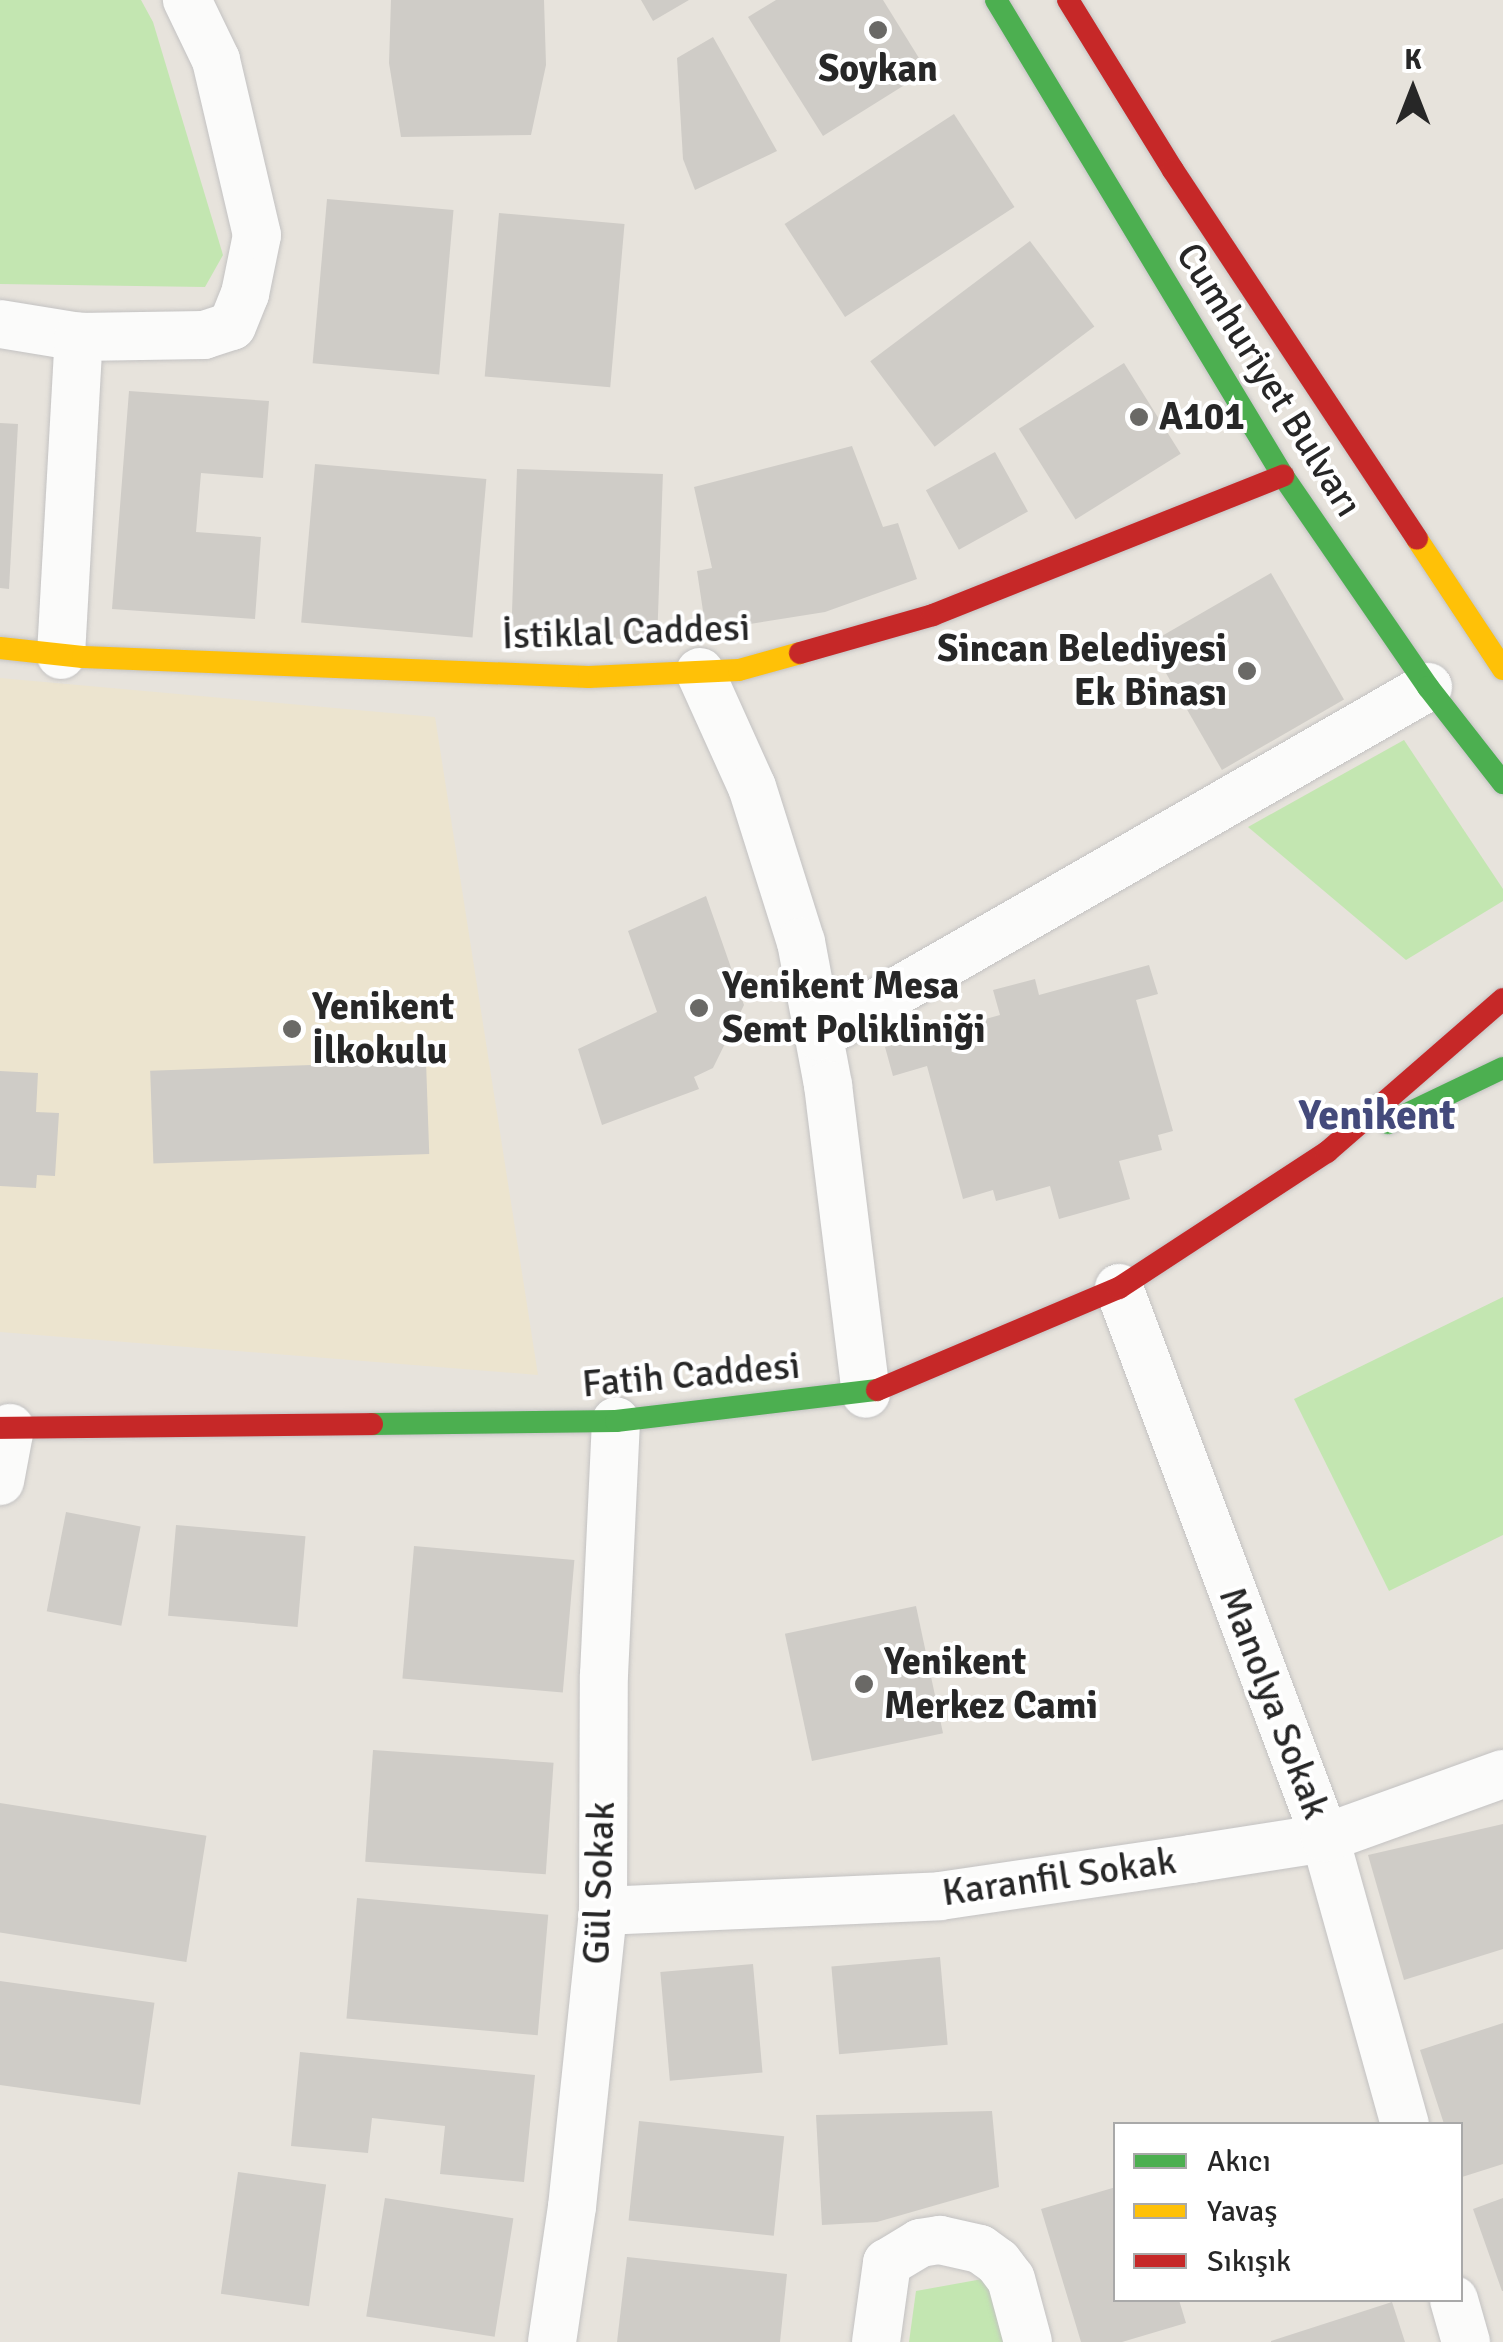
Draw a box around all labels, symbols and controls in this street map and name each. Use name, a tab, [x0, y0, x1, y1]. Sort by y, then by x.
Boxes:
marker: Soykan	[867, 19, 889, 41]
north arrow	[1363, 40, 1463, 140]
text: K	[1404, 43, 1422, 77]
place label: Soykan	[818, 46, 938, 92]
street label: Cumhuriyet Bulvarı	[1167, 235, 1371, 525]
place label: A101	[1159, 394, 1245, 440]
marker: A101	[1128, 406, 1150, 428]
street label: İstiklal Caddesi	[501, 605, 751, 659]
place label: Sincan Belediyesi Ek Binası	[937, 626, 1227, 716]
marker: Sincan Belediyesi Ek Binası	[1236, 660, 1258, 682]
place label: Yenikent Mesa Semt Polikliniği	[722, 963, 985, 1052]
place label: Yenikent İlkokulu	[312, 984, 454, 1074]
marker: Yenikent Mesa Semt Polikliniği	[686, 995, 712, 1021]
marker: Yenikent İlkokulu	[281, 1018, 303, 1040]
district label: Yenikent	[1298, 1091, 1456, 1141]
street label: Fatih Caddesi	[580, 1343, 802, 1407]
street label: Manolya Sokak	[1209, 1581, 1339, 1825]
place label: Yenikent Merkez Cami	[884, 1639, 1098, 1728]
marker: Yenikent Merkez Cami	[853, 1673, 875, 1695]
street label: Gül Sokak	[573, 1801, 625, 1965]
street label: Karanfil Sokak	[939, 1838, 1179, 1916]
legend	[1113, 2122, 1463, 2302]
text: Akıcı	[1207, 2143, 1271, 2180]
text: Yavaş	[1207, 2193, 1277, 2230]
text: Sıkışık	[1207, 2243, 1291, 2280]

